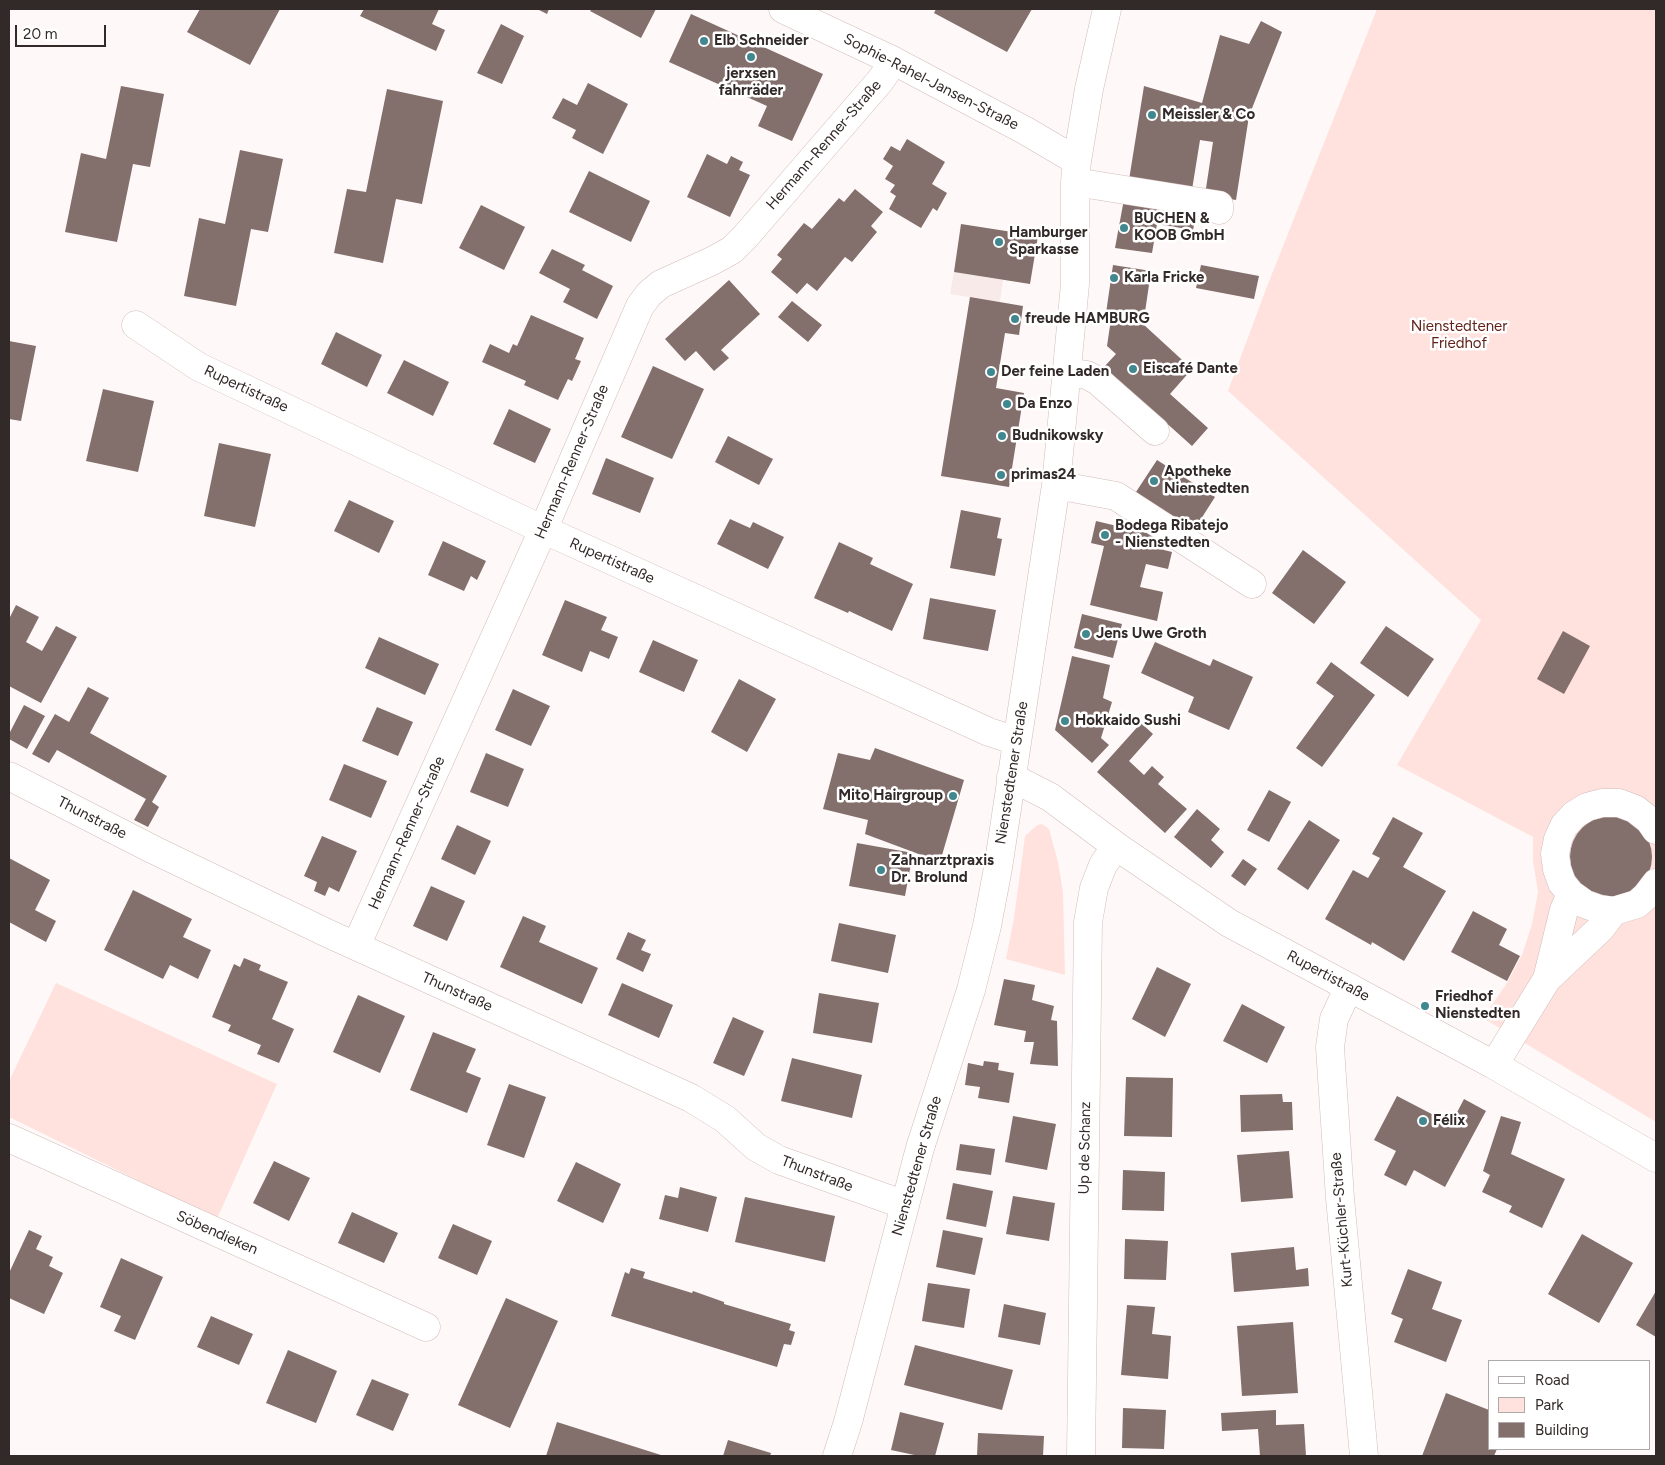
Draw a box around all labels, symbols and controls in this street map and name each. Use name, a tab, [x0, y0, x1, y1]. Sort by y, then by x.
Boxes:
scale bar	[18, 15, 109, 47]
text: 20 m	[23, 25, 57, 43]
street label: Sophie-Rahel-Jansen-Straße	[840, 30, 1022, 134]
place label: Elb Schneider	[714, 32, 809, 50]
marker: Elb Schneider	[698, 35, 710, 47]
marker: jerxsen fahrräder	[745, 51, 757, 63]
place label: jerxsen fahrräder	[719, 65, 783, 100]
street label: Hermann-Renner-Straße	[763, 76, 885, 214]
place label: Meissler & Co	[1162, 106, 1255, 124]
marker: Meissler & Co	[1146, 109, 1158, 121]
place label: BUCHEN & KOOB GmbH	[1134, 210, 1225, 245]
marker: BUCHEN & KOOB GmbH	[1118, 222, 1130, 234]
place label: Hamburger Sparkasse	[1009, 224, 1087, 259]
marker: Hamburger Sparkasse	[993, 236, 1005, 248]
place label: Karla Fricke	[1124, 269, 1204, 287]
marker: Karla Fricke	[1108, 272, 1120, 284]
place label: freude HAMBURG	[1025, 310, 1150, 328]
marker: freude HAMBURG	[1009, 313, 1021, 325]
park label: Nienstedtener Friedhof	[1411, 318, 1507, 353]
place label: Eiscafé Dante	[1143, 360, 1238, 378]
street label: Rupertistraße	[201, 362, 291, 416]
place label: Der feine Laden	[1001, 363, 1109, 381]
marker: Eiscafé Dante	[1127, 363, 1139, 375]
marker: Der feine Laden	[985, 366, 997, 378]
street label: Hermann-Renner-Straße	[531, 382, 613, 542]
place label: Da Enzo	[1017, 395, 1072, 413]
marker: Da Enzo	[1001, 398, 1013, 410]
place label: Budnikowsky	[1012, 427, 1103, 445]
marker: Budnikowsky	[996, 430, 1008, 442]
place label: Apotheke Nienstedten	[1164, 463, 1249, 498]
place label: primas24	[1011, 466, 1076, 484]
marker: primas24	[995, 469, 1007, 481]
marker: Apotheke Nienstedten	[1148, 475, 1160, 487]
place label: Bodega Ribatejo - Nienstedten	[1115, 517, 1229, 552]
marker: Bodega Ribatejo - Nienstedten	[1099, 529, 1111, 541]
street label: Rupertistraße	[567, 534, 657, 588]
place label: Jens Uwe Groth	[1096, 625, 1207, 643]
marker: Jens Uwe Groth	[1080, 628, 1092, 640]
street label: Nienstedtener Straße	[992, 700, 1032, 846]
place label: Hokkaido Sushi	[1075, 712, 1181, 730]
marker: Hokkaido Sushi	[1059, 715, 1071, 727]
street label: Hermann-Renner-Straße	[365, 754, 449, 912]
place label: Mito Hairgroup	[838, 787, 943, 805]
marker: Mito Hairgroup	[947, 790, 959, 802]
street label: Thunstraße	[54, 793, 130, 843]
place label: Zahnarztpraxis Dr. Brolund	[891, 852, 994, 887]
marker: Zahnarztpraxis Dr. Brolund	[875, 864, 887, 876]
street label: Rupertistraße	[1284, 947, 1372, 1005]
street label: Thunstraße	[419, 968, 495, 1016]
place label: Friedhof Nienstedten	[1435, 988, 1520, 1023]
marker: Friedhof Nienstedten	[1419, 1000, 1431, 1012]
street label: Nienstedtener Straße	[888, 1094, 946, 1238]
street label: Up de Schanz	[1075, 1101, 1095, 1195]
place label: Félix	[1433, 1112, 1465, 1130]
marker: Félix	[1417, 1115, 1429, 1127]
street label: Thunstraße	[779, 1152, 855, 1196]
street label: Kurt-Küchler-Straße	[1327, 1152, 1357, 1288]
street label: Söbendieken	[173, 1207, 261, 1259]
legend	[1488, 1360, 1650, 1450]
text: Road	[1535, 1371, 1570, 1389]
text: Park	[1535, 1396, 1564, 1414]
text: Building	[1535, 1421, 1589, 1439]

